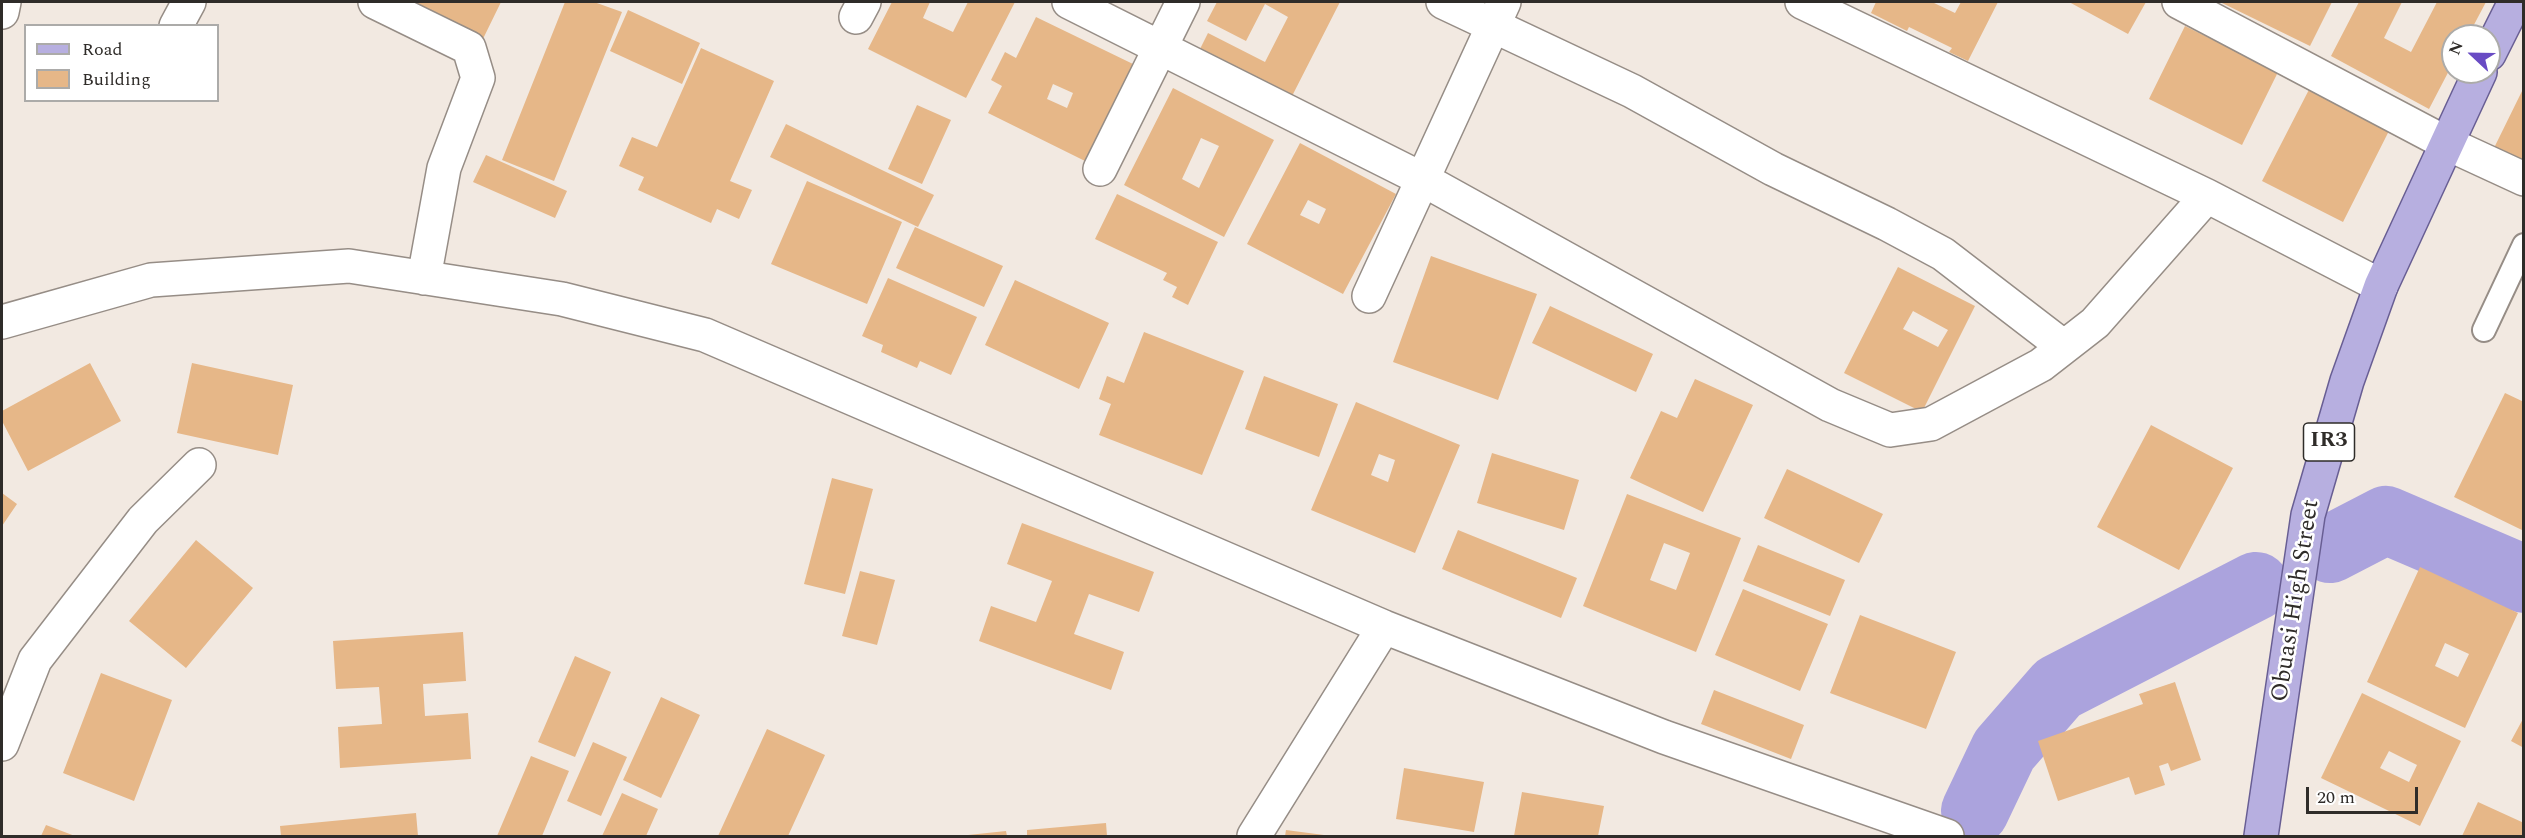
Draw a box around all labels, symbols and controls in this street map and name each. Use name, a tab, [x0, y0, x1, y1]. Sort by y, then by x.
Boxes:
legend	[24, 24, 219, 102]
north arrow	[2441, 24, 2501, 84]
text: Road	[82, 36, 123, 63]
text: N	[2443, 37, 2470, 59]
text: Building	[82, 66, 151, 93]
road number: IR3	[2304, 423, 2354, 461]
street label: Obuasi High Street	[2267, 498, 2327, 704]
scale bar	[2309, 775, 2422, 813]
text: 20 m	[2317, 784, 2355, 811]

